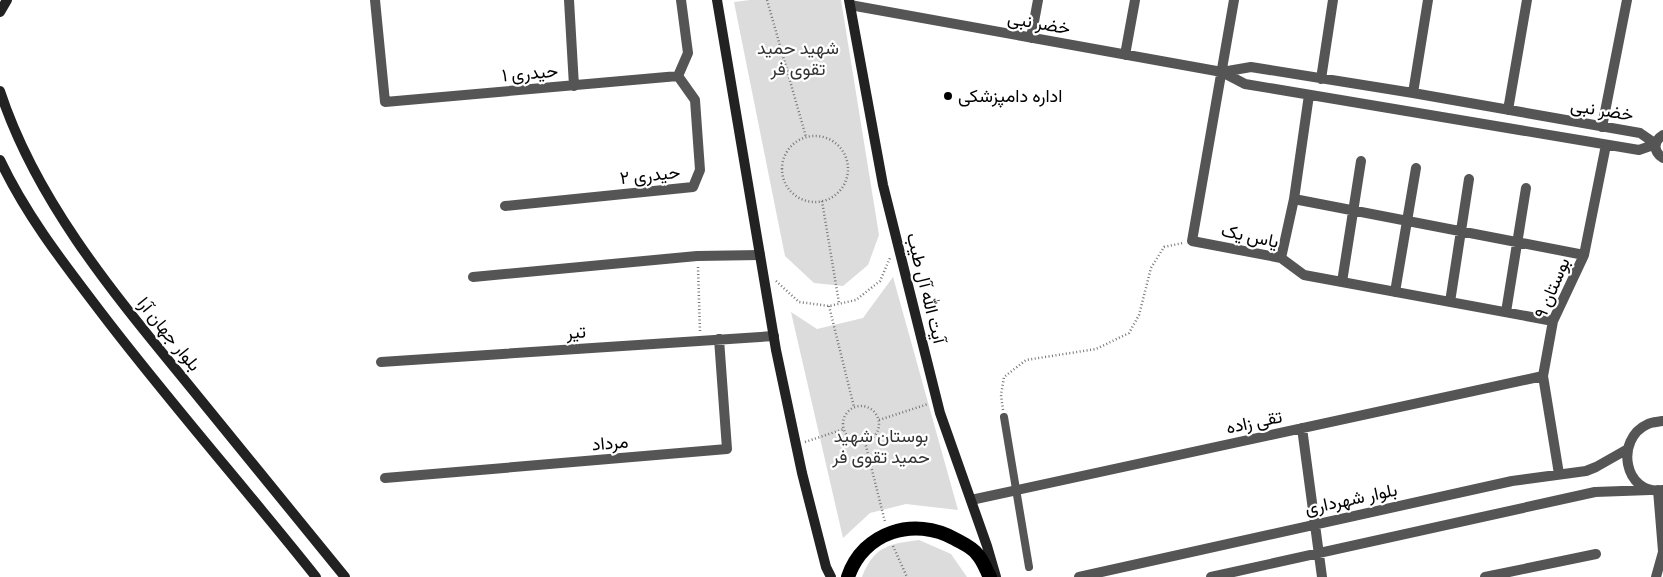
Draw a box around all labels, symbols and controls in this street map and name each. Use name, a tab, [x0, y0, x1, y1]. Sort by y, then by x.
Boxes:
street label: خضر نبی	[1006, 7, 1072, 39]
park label: شهید حمید تقوی فر	[757, 37, 839, 80]
street label: حیدری ۱	[501, 60, 559, 86]
place label: اداره دامپزشکی	[958, 85, 1062, 108]
marker: اداره دامپزشکی	[942, 90, 954, 102]
street label: خضر نبی	[1569, 94, 1635, 126]
street label: حیدری ۲	[619, 161, 681, 189]
street label: یاس یک	[1219, 219, 1281, 253]
street label: آیت الله آل طیب	[902, 230, 951, 347]
street label: بوستان ۹	[1529, 254, 1575, 322]
street label: بلوار جهان آرا	[132, 293, 206, 375]
street label: تیر	[564, 320, 587, 344]
street label: تقی زاده	[1224, 405, 1284, 439]
park label: بوستان شهید حمید تقوی فر	[831, 425, 930, 468]
street label: مرداد	[591, 430, 629, 456]
street label: بلوار شهرداری	[1303, 478, 1399, 520]

